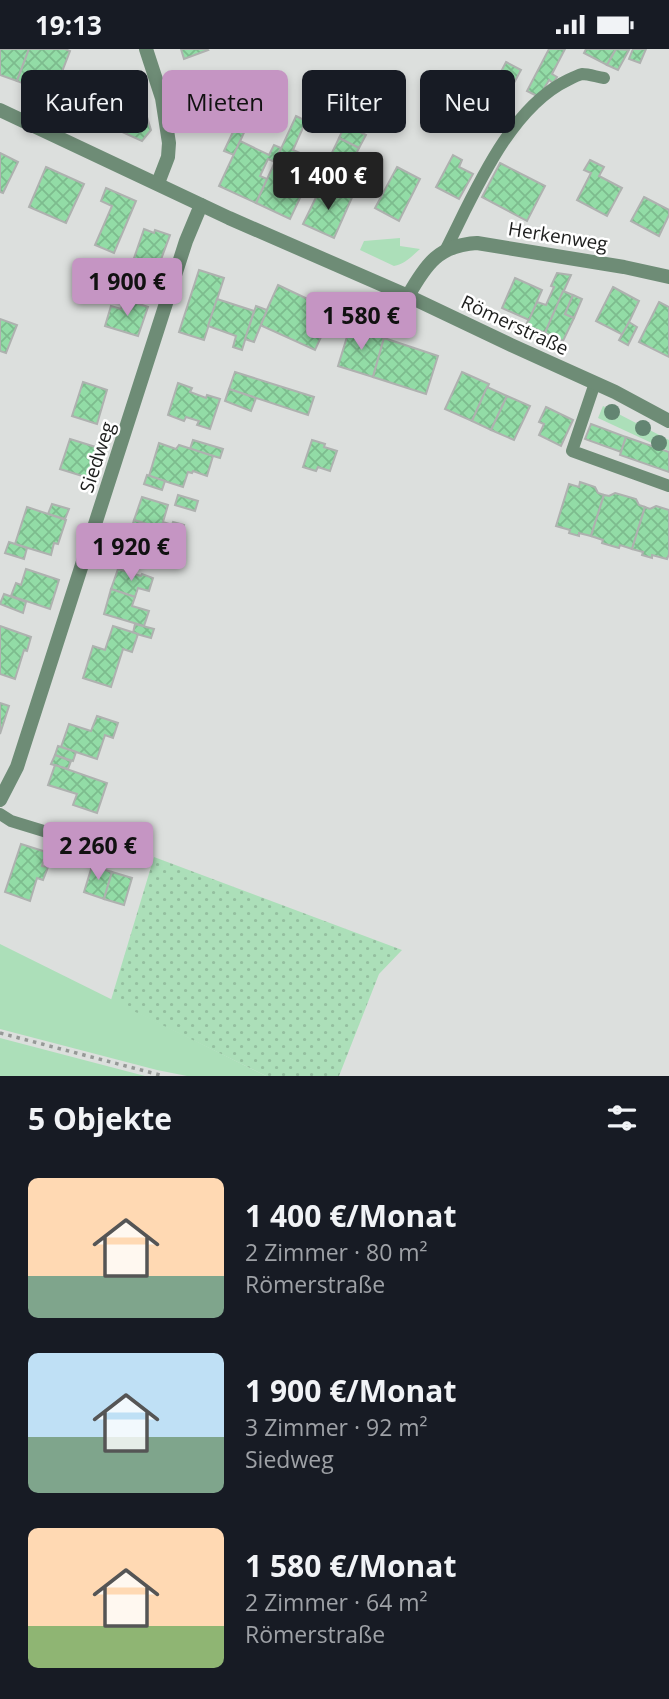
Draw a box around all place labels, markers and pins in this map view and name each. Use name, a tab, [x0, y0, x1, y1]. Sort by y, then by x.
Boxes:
pin: 1 400 €	[263, 153, 393, 212]
pin: 1 900 €	[62, 259, 192, 318]
pin: 1 580 €	[296, 293, 426, 352]
pin: 1 920 €	[66, 524, 196, 583]
pin: 2 260 €	[33, 823, 163, 882]

